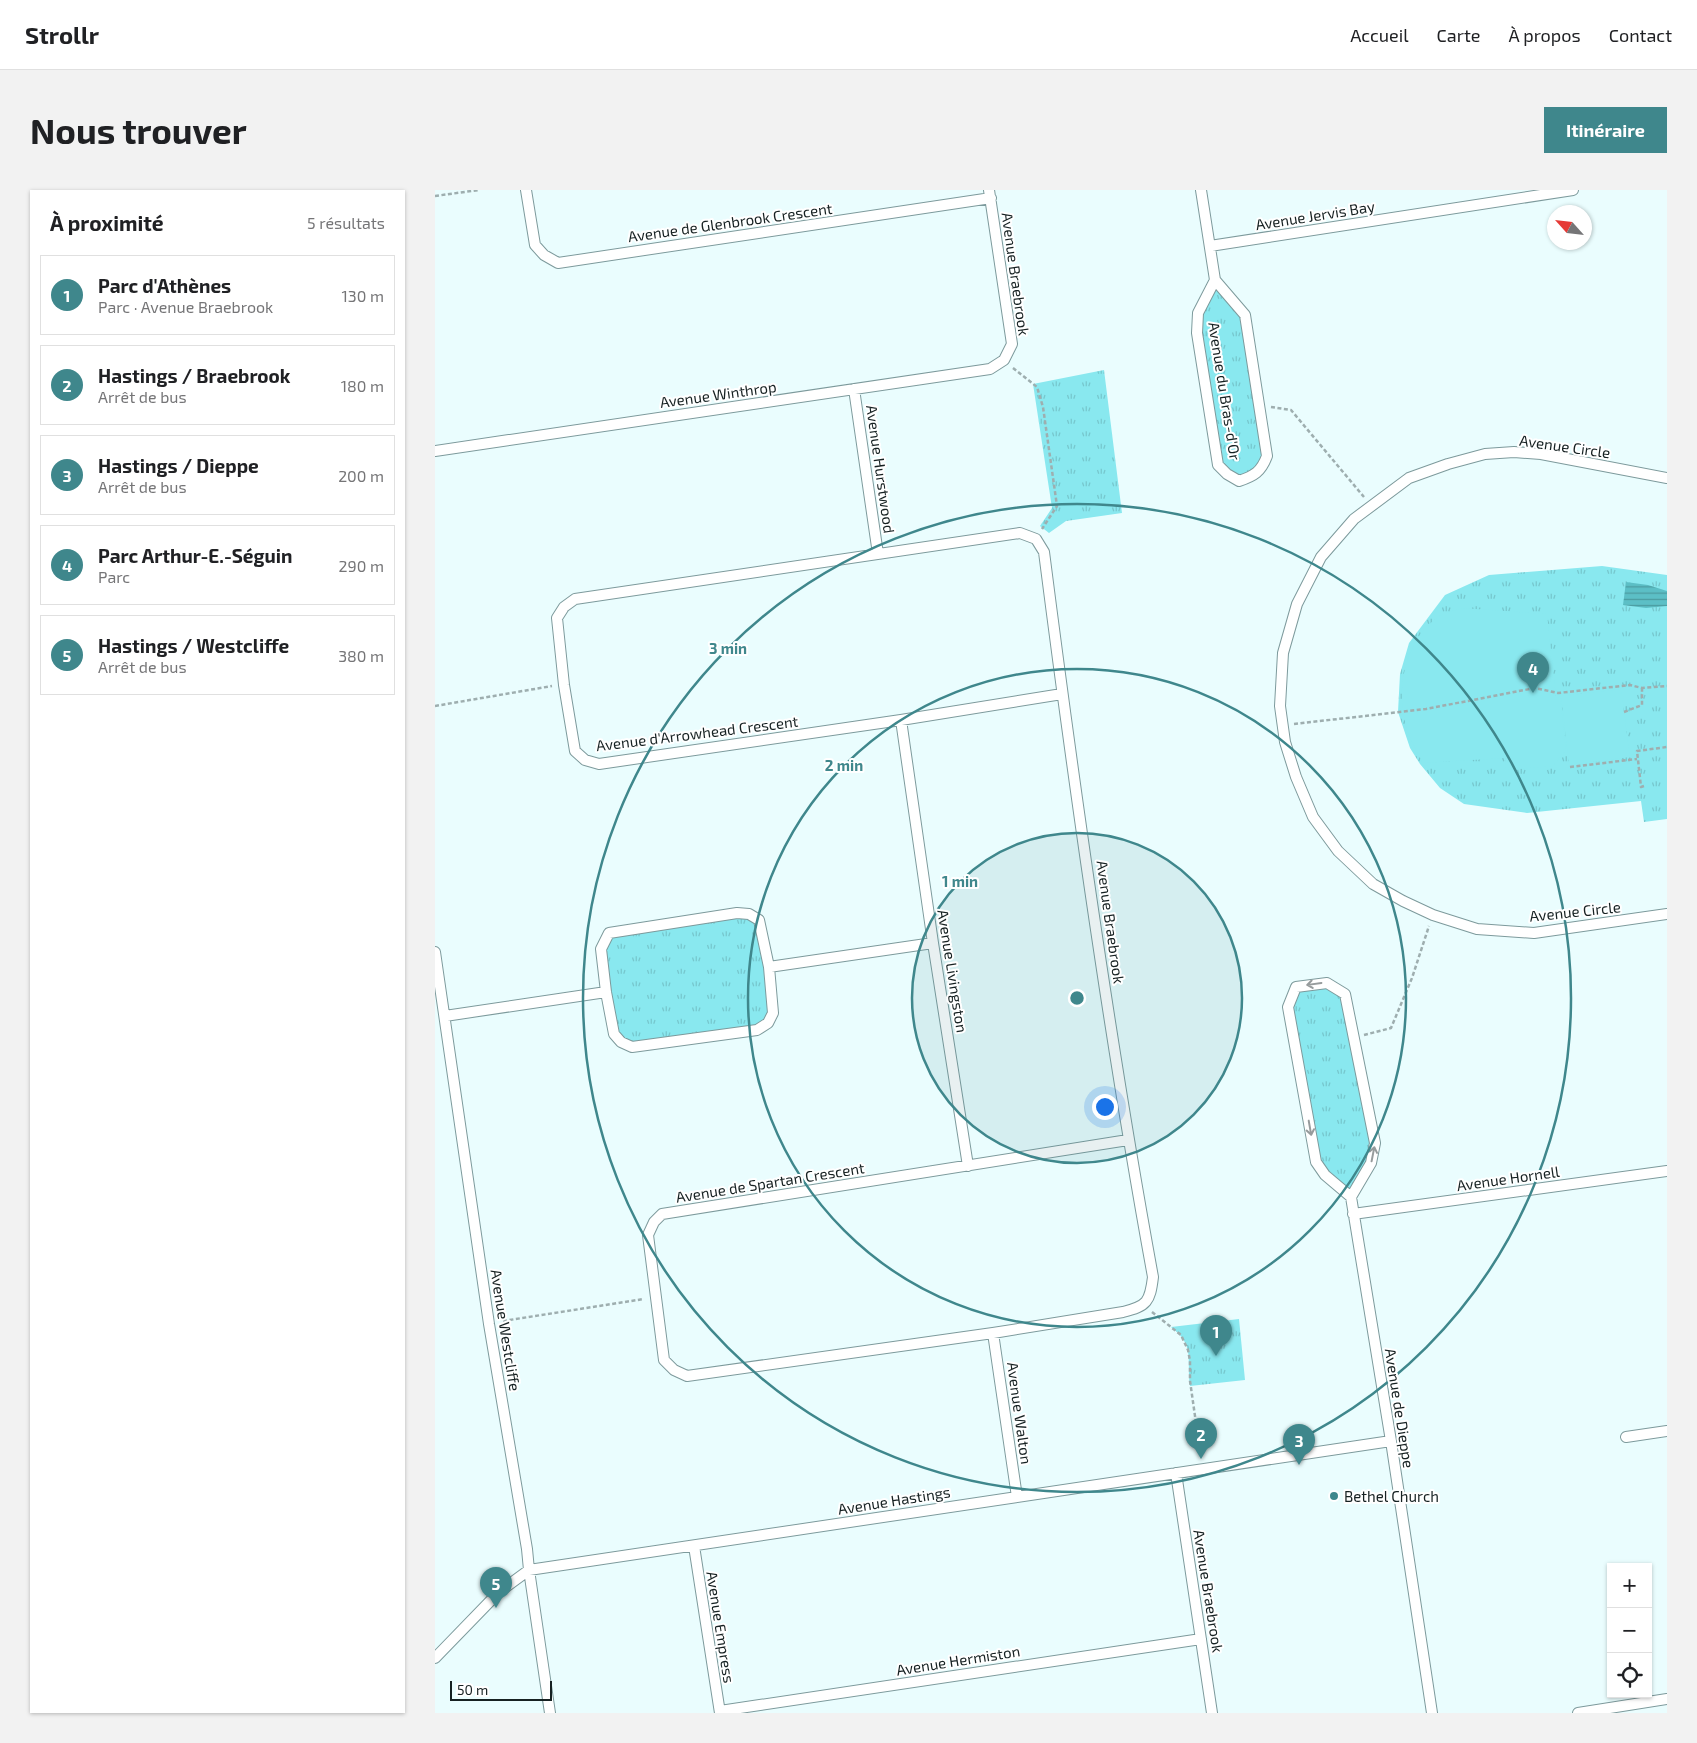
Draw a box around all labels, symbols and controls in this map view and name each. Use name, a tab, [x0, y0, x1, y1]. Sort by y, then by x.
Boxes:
text: Strollr	[25, 20, 99, 49]
text: Accueil	[1350, 24, 1409, 46]
text: Carte	[1437, 24, 1480, 46]
text: À propos	[1508, 24, 1581, 46]
text: Contact	[1609, 24, 1672, 46]
button: Itinéraire	[1544, 107, 1667, 153]
text: Nous trouver	[30, 109, 247, 151]
street label: Avenue Jervis Bay	[1254, 197, 1376, 233]
street label: Avenue de Glenbrook Crescent	[627, 199, 834, 245]
north arrow	[1547, 205, 1592, 250]
text: À proximité	[50, 210, 164, 235]
street label: Avenue Braebrook	[998, 211, 1034, 337]
text: 5 résultats	[307, 213, 385, 232]
text: Parc d'Athènes	[98, 274, 231, 297]
text: 1	[64, 286, 70, 305]
text: 130 m	[342, 286, 384, 305]
text: Parc · Avenue Braebrook	[98, 297, 273, 316]
street label: Avenue du Bras-d'Or	[1205, 321, 1245, 461]
text: Hastings / Braebrook	[98, 364, 290, 387]
text: 2	[62, 376, 72, 395]
text: 180 m	[341, 376, 384, 395]
street label: Avenue Winthrop	[659, 377, 777, 411]
text: Arrêt de bus	[98, 387, 187, 406]
street label: Avenue Hurstwood	[863, 404, 899, 534]
street label: Avenue Circle	[1518, 431, 1612, 461]
text: Hastings / Dieppe	[98, 454, 259, 477]
text: 3	[62, 466, 72, 485]
text: 200 m	[338, 466, 384, 485]
text: Arrêt de bus	[98, 477, 187, 496]
text: Parc Arthur-E.-Séguin	[98, 544, 293, 567]
text: 4	[62, 556, 72, 575]
text: 290 m	[339, 556, 384, 575]
text: Parc	[98, 567, 130, 586]
text: Hastings / Westcliffe	[98, 634, 289, 657]
text: 3 min	[709, 639, 747, 657]
text: 5	[63, 646, 71, 665]
text: 380 m	[338, 646, 384, 665]
pin: 4	[1517, 652, 1549, 693]
text: Arrêt de bus	[98, 657, 187, 676]
street label: Avenue d'Arrowhead Crescent	[595, 712, 799, 754]
text: 2 min	[825, 756, 863, 774]
street label: Avenue Braebrook	[1093, 859, 1129, 985]
text: 1 min	[942, 872, 978, 890]
street label: Avenue Circle	[1529, 897, 1621, 925]
street label: Avenue Livingston	[934, 908, 972, 1034]
one-way arrow	[1306, 979, 1322, 989]
centre of rings	[1068, 989, 1086, 1007]
your location	[1092, 1094, 1118, 1120]
one-way arrow	[1305, 1119, 1315, 1135]
one-way arrow	[1368, 1146, 1378, 1162]
street label: Avenue de Spartan Crescent	[674, 1158, 866, 1206]
street label: Avenue Hornell	[1455, 1162, 1561, 1194]
street label: Avenue Westcliffe	[487, 1268, 525, 1392]
pin: 1	[1200, 1315, 1232, 1356]
street label: Avenue de Dieppe	[1382, 1347, 1418, 1469]
street label: Avenue Walton	[1004, 1361, 1036, 1465]
pin: 2	[1185, 1418, 1217, 1459]
pin: 3	[1283, 1424, 1315, 1465]
street label: Avenue Hastings	[836, 1482, 952, 1518]
place label: Bethel Church	[1344, 1487, 1439, 1505]
marker: Bethel Church	[1328, 1490, 1340, 1502]
street label: Avenue Braebrook	[1190, 1528, 1228, 1654]
map controls	[1607, 1563, 1652, 1698]
button: +	[1607, 1563, 1652, 1608]
pin: 5	[480, 1567, 512, 1608]
street label: Avenue Empress	[703, 1570, 739, 1684]
button: −	[1607, 1608, 1652, 1653]
street label: Avenue Hermiston	[895, 1641, 1021, 1679]
button: locate	[1607, 1653, 1652, 1698]
scale bar	[450, 1678, 553, 1701]
text: 50 m	[457, 1681, 488, 1698]

